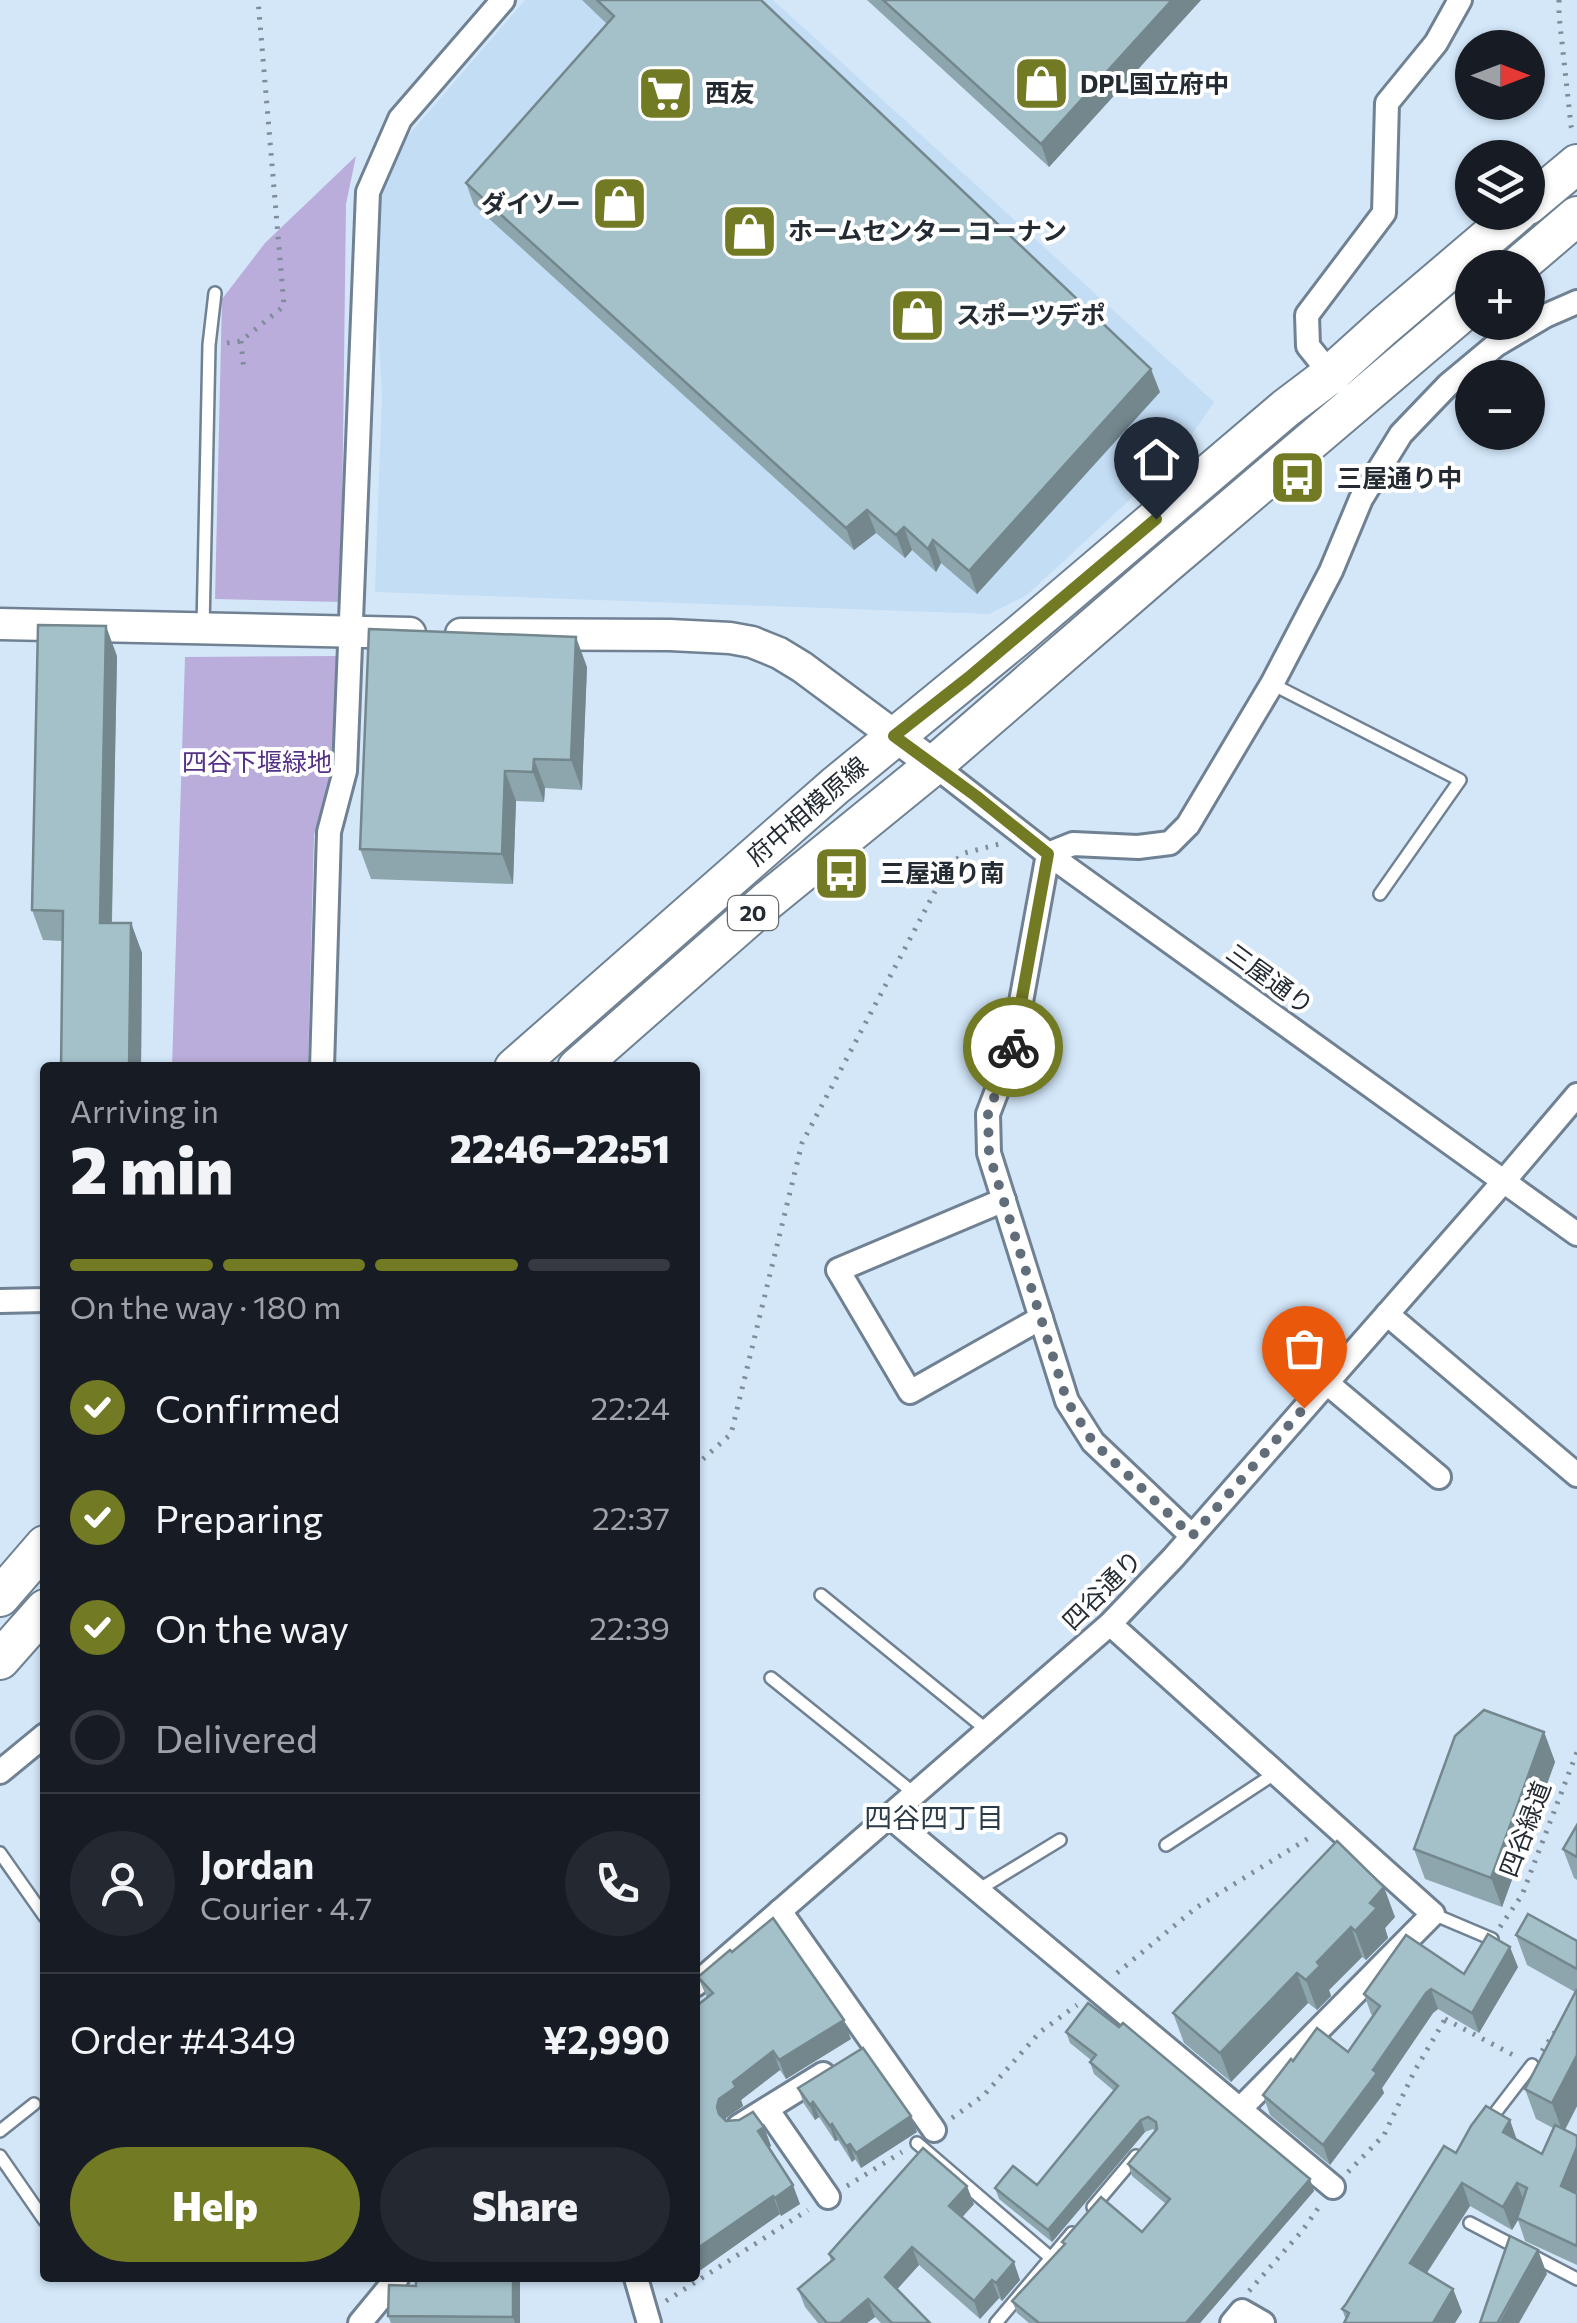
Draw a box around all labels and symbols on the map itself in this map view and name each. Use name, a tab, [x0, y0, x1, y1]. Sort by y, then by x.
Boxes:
north arrow	[1455, 30, 1545, 120]
shop icon: DPL国立府中	[1011, 54, 1071, 114]
supermarket icon: 西友	[636, 63, 696, 123]
place label: DPL国立府中	[1080, 68, 1229, 98]
place label: 西友	[705, 77, 755, 107]
shop icon: ダイソー	[590, 174, 650, 234]
place label: ダイソー	[481, 188, 581, 218]
shop icon: ホームセンター コーナン	[719, 201, 779, 261]
place label: ホームセンター コーナン	[788, 215, 1067, 245]
shop icon: スポーツデポ	[887, 285, 947, 345]
place label: スポーツデポ	[956, 299, 1106, 329]
pin	[1114, 417, 1199, 520]
bus stop icon: 三屋通り中	[1268, 448, 1328, 508]
place label: 三屋通り中	[1337, 462, 1462, 492]
park label: 四谷下堰緑地	[182, 746, 332, 776]
street label: 府中相模原線	[740, 750, 873, 871]
bus stop icon: 三屋通り南	[811, 843, 871, 903]
place label: 三屋通り南	[880, 857, 1005, 887]
road number: 20	[728, 896, 778, 930]
street label: 三屋通り	[1221, 937, 1320, 1020]
courier	[963, 997, 1063, 1097]
pin	[1262, 1306, 1347, 1409]
street label: 四谷通り	[1055, 1543, 1147, 1635]
street label: 四谷緑道	[1492, 1777, 1556, 1881]
district label: 四谷四丁目	[864, 1800, 1004, 1834]

